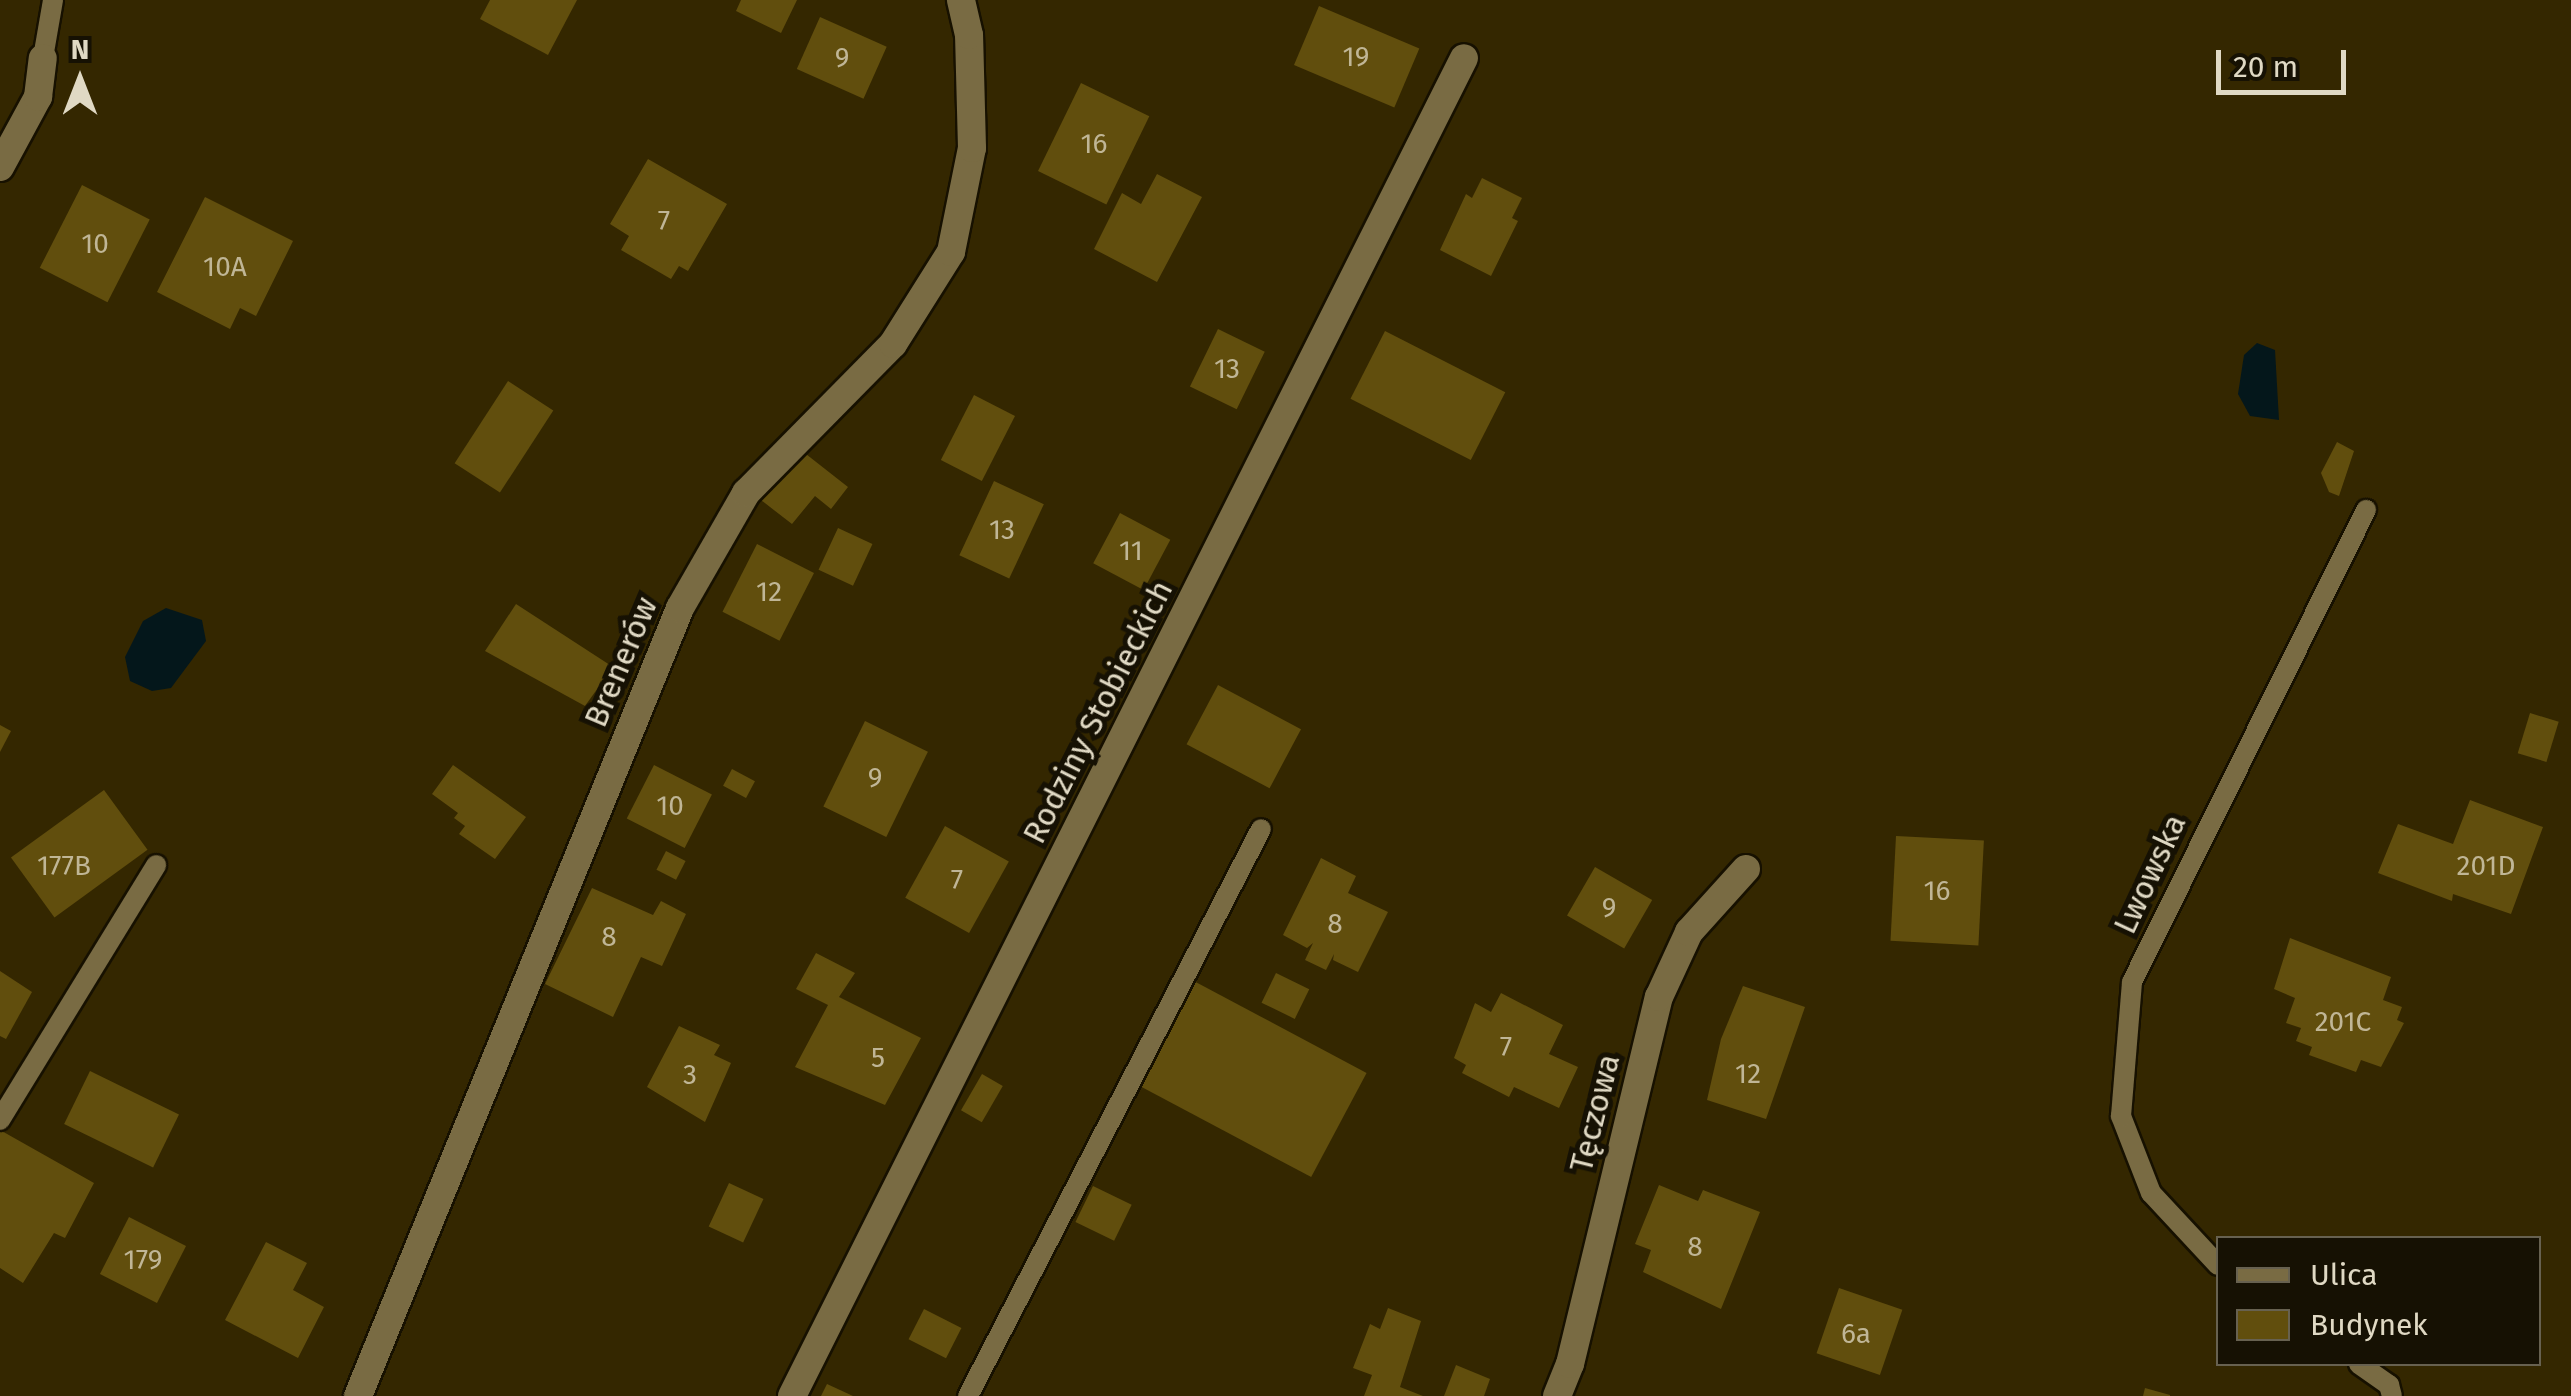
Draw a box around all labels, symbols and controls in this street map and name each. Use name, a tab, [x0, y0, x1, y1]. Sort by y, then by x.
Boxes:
north arrow	[30, 30, 130, 130]
scale bar	[2221, 30, 2351, 92]
text: N	[71, 33, 89, 66]
house number: 19	[1343, 40, 1369, 74]
house number: 9	[835, 41, 849, 75]
text: 20 m	[2233, 49, 2298, 85]
house number: 16	[1080, 127, 1108, 161]
house number: 7	[658, 204, 670, 238]
house number: 10	[81, 227, 109, 261]
house number: 10A	[203, 250, 247, 284]
house number: 13	[1214, 352, 1240, 386]
house number: 13	[989, 513, 1015, 547]
house number: 11	[1119, 534, 1143, 568]
street label: Rodziny Stobieckich	[1015, 574, 1181, 850]
house number: 12	[756, 575, 782, 609]
street label: Brenerów	[576, 591, 666, 733]
house number: 9	[868, 761, 882, 795]
house number: 10	[656, 789, 684, 823]
street label: Lwowska	[2106, 808, 2194, 940]
house number: 177B	[37, 849, 91, 883]
house number: 201D	[2457, 849, 2515, 883]
house number: 7	[951, 863, 963, 897]
house number: 16	[1923, 874, 1951, 908]
house number: 9	[1602, 891, 1616, 925]
house number: 8	[1327, 907, 1343, 941]
house number: 8	[601, 920, 617, 954]
house number: 201C	[2315, 1005, 2371, 1039]
house number: 7	[1500, 1030, 1512, 1064]
house number: 5	[871, 1041, 885, 1075]
street label: Tęczowa	[1562, 1050, 1628, 1176]
house number: 12	[1735, 1057, 1761, 1091]
house number: 3	[683, 1058, 697, 1092]
house number: 8	[1687, 1230, 1703, 1264]
legend	[2216, 1236, 2541, 1366]
house number: 179	[124, 1243, 162, 1277]
text: Ulica	[2310, 1257, 2377, 1293]
text: Budynek	[2310, 1307, 2428, 1343]
house number: 6a	[1841, 1317, 1871, 1351]

